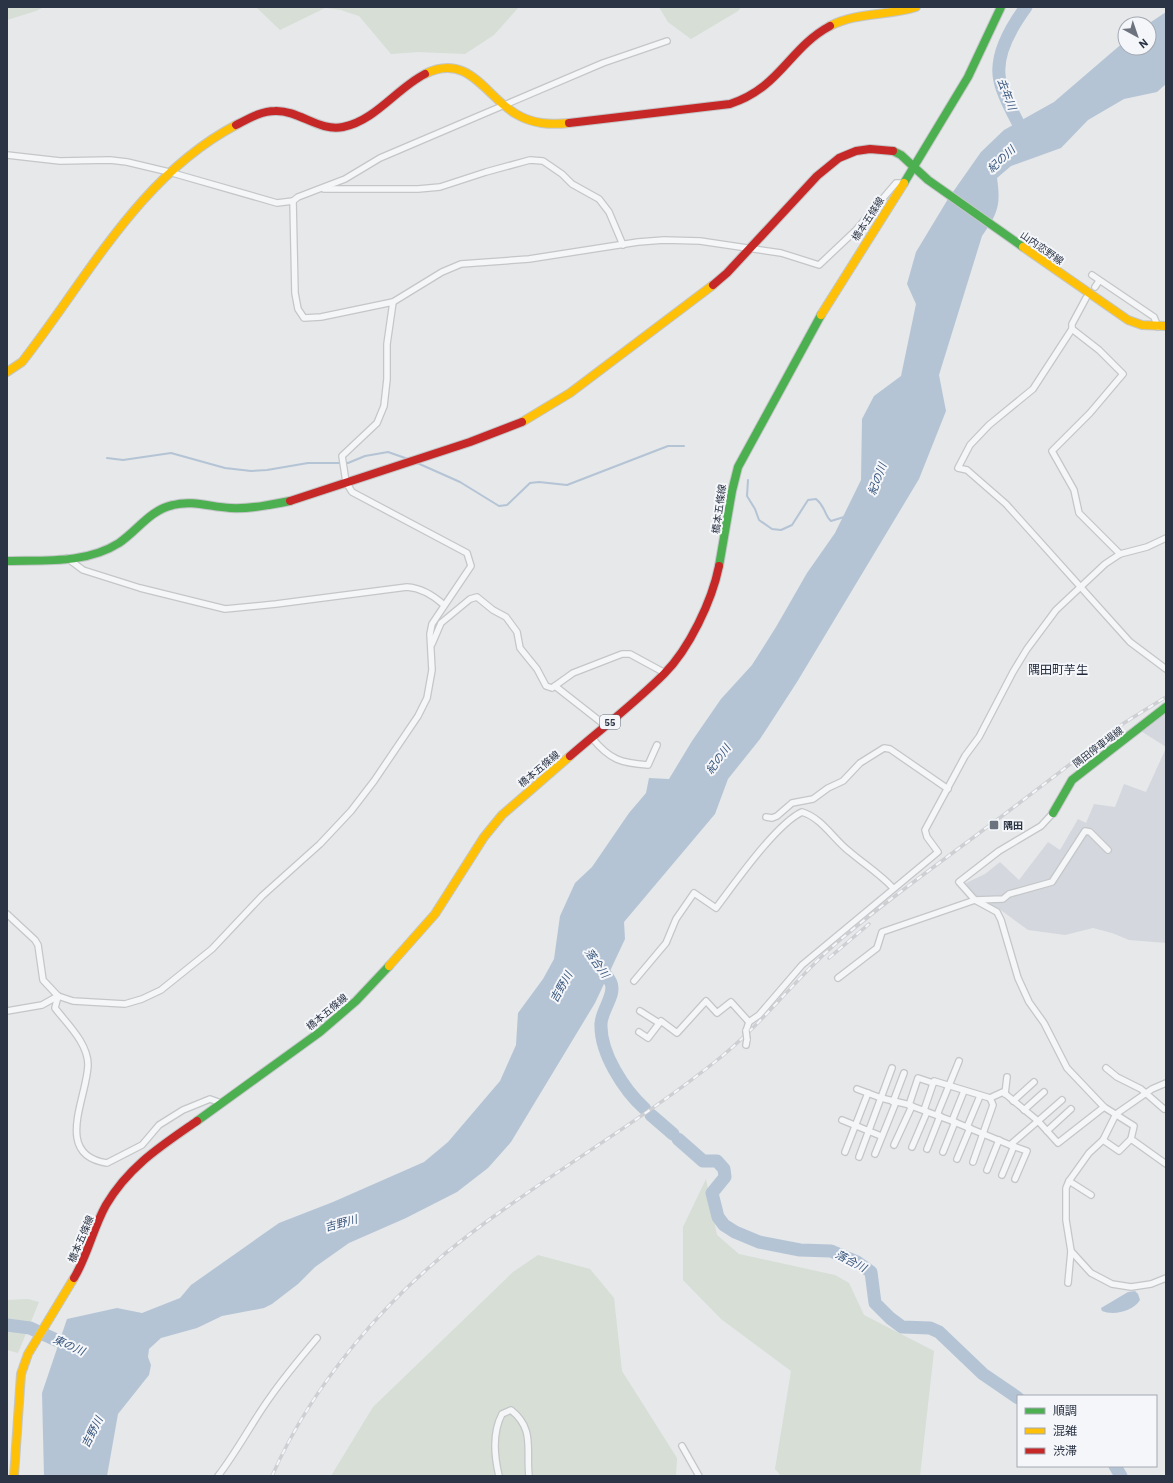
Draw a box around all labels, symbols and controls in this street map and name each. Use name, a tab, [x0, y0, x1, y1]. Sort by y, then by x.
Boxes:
north arrow	[1117, 16, 1157, 56]
text: N	[1136, 36, 1151, 52]
water label: 去年川	[995, 76, 1020, 113]
water label: 紀の川	[984, 142, 1019, 175]
street label: 橋本五條線	[849, 194, 887, 244]
street label: 山内恋野線	[1018, 228, 1066, 268]
water label: 紀の川	[865, 460, 890, 497]
street label: 橋本五條線	[709, 483, 729, 535]
district label: 隅田町芋生	[1028, 662, 1088, 677]
road number: 55	[600, 715, 620, 729]
street label: 隅田停車場線	[1070, 724, 1126, 770]
water label: 紀の川	[703, 741, 734, 776]
street label: 橋本五條線	[516, 748, 562, 790]
marker: 隅田	[988, 819, 1000, 831]
place label: 隅田	[1003, 819, 1023, 832]
water label: 落合川	[582, 945, 613, 981]
water label: 吉野川	[547, 968, 576, 1005]
street label: 橋本五條線	[304, 991, 350, 1033]
water label: 吉野川	[323, 1212, 360, 1234]
street label: 橋本五條線	[65, 1213, 97, 1265]
water label: 落合川	[833, 1247, 870, 1275]
water label: 東の川	[51, 1332, 88, 1359]
legend	[1017, 1395, 1157, 1467]
text: 順調	[1053, 1403, 1077, 1418]
water label: 吉野川	[78, 1413, 106, 1450]
text: 混雑	[1053, 1423, 1077, 1438]
text: 渋滞	[1053, 1443, 1077, 1458]

